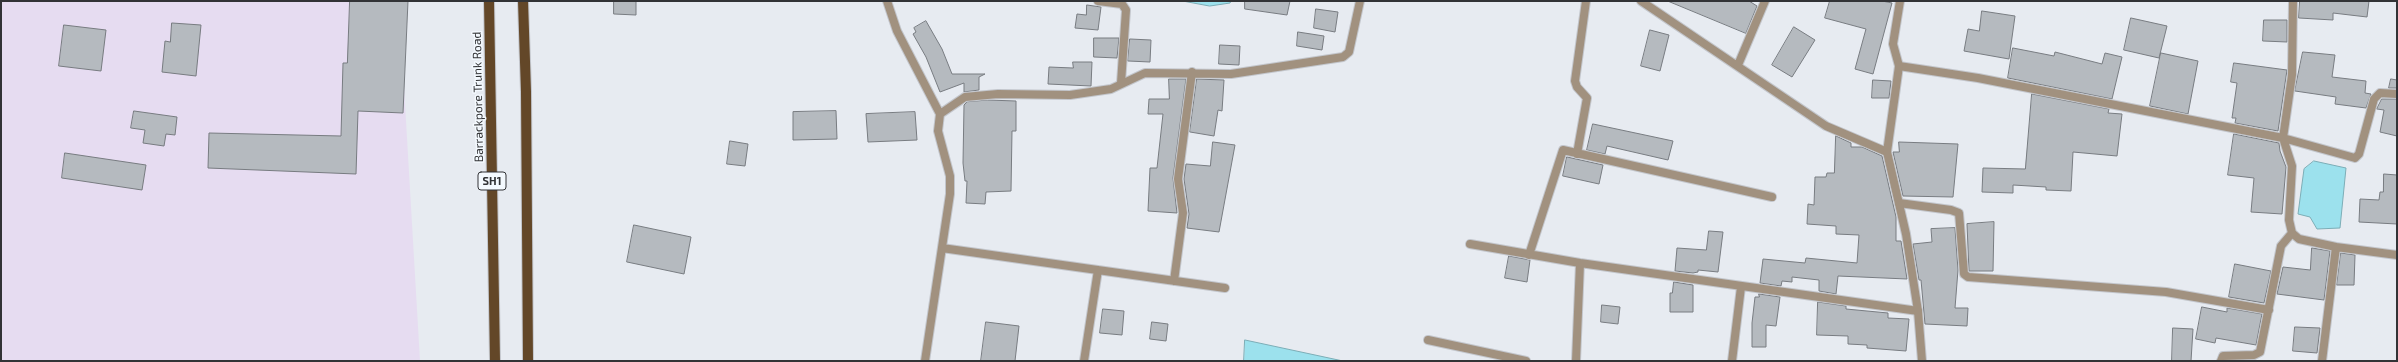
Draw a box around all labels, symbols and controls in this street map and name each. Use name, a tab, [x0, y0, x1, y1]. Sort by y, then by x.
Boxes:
street label: Barrackpore Trunk Road	[470, 32, 486, 162]
road number: SH1	[478, 172, 506, 190]

